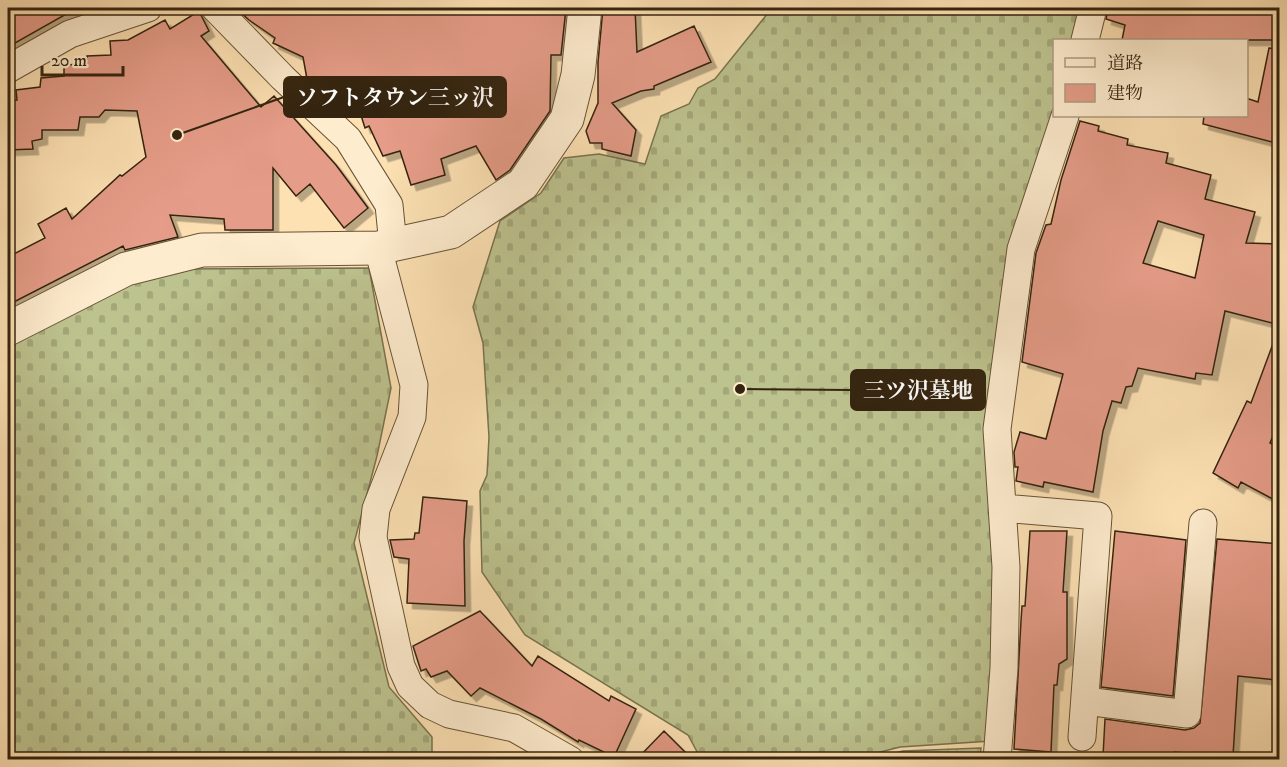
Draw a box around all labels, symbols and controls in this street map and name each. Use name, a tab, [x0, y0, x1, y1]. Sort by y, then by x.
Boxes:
scale bar	[42, 39, 123, 77]
legend	[1053, 39, 1248, 117]
text: 20 m	[51, 50, 87, 72]
text: 道路	[1107, 53, 1143, 75]
callout: ソフトタウン三ッ沢	[284, 77, 506, 117]
text: 建物	[1107, 83, 1143, 105]
text: ソフトタウン三ッ沢	[296, 85, 494, 112]
callout: 三ツ沢墓地	[851, 370, 985, 410]
text: 三ツ沢墓地	[863, 378, 973, 405]

